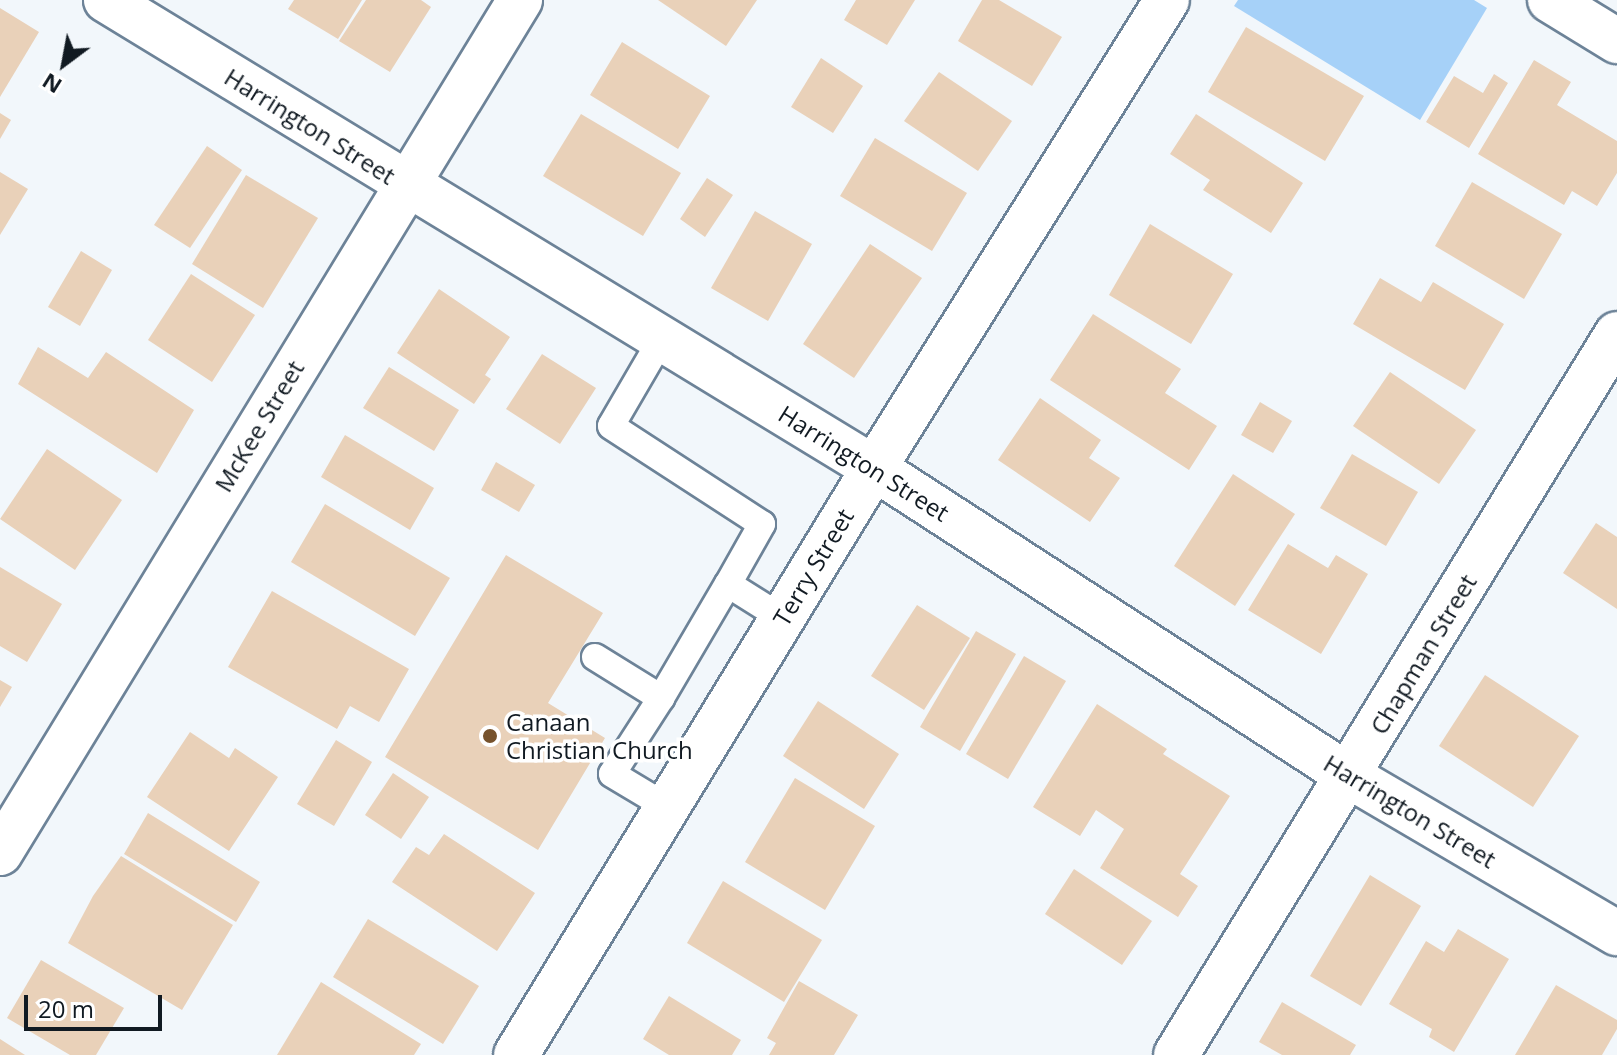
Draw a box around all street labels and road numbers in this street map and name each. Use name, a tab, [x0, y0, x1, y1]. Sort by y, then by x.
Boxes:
street label: Harrington Street	[220, 62, 400, 190]
street label: McKee Street	[209, 355, 309, 497]
street label: Harrington Street	[774, 399, 954, 527]
street label: Terry Street	[767, 503, 859, 631]
street label: Chapman Street	[1364, 569, 1482, 739]
street label: Harrington Street	[1319, 748, 1501, 874]

